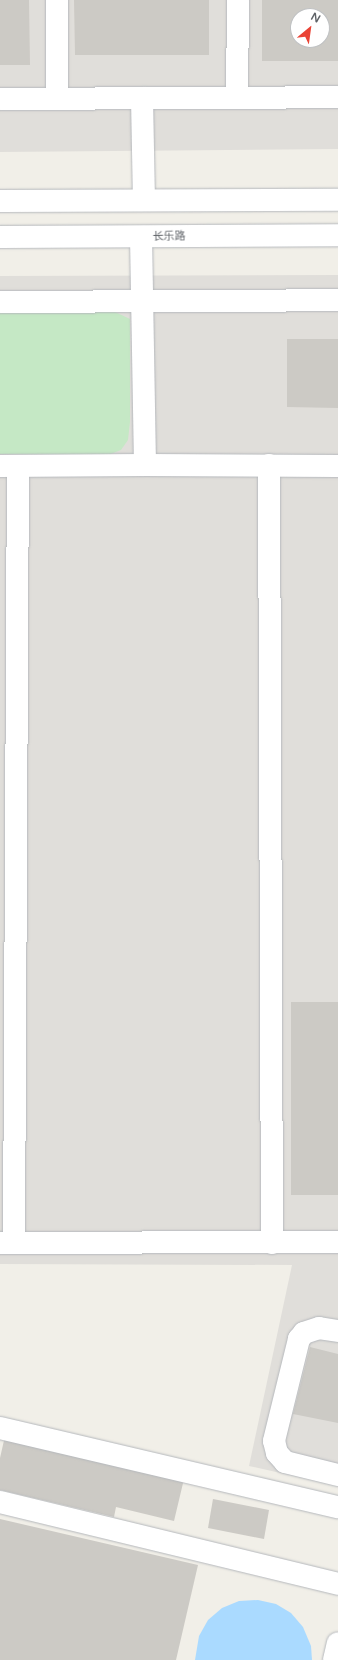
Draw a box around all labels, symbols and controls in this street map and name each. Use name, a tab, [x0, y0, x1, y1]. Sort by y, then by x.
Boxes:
north arrow	[290, 8, 330, 48]
text: N	[309, 10, 323, 26]
street label: 长乐路	[152, 230, 186, 244]

